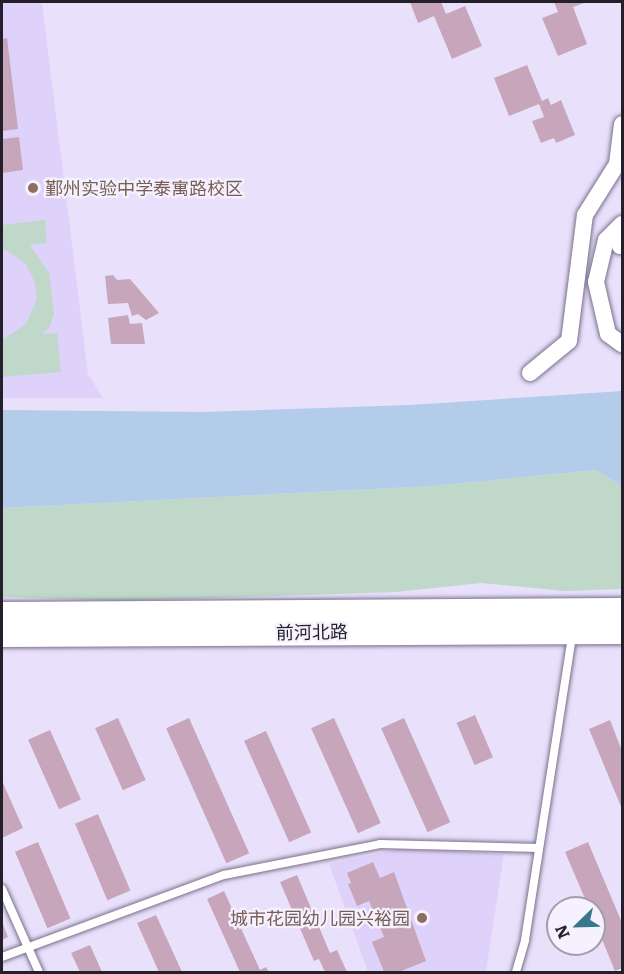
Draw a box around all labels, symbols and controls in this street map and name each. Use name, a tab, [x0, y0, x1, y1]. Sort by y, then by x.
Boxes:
place label: 鄞州实验中学泰寓路校区	[45, 177, 243, 199]
marker: 鄞州实验中学泰寓路校区	[26, 181, 40, 195]
street label: 前河北路	[276, 621, 348, 643]
north arrow	[546, 896, 606, 956]
place label: 城市花园幼儿园兴裕园	[230, 907, 410, 929]
marker: 城市花园幼儿园兴裕园	[415, 911, 429, 925]
text: N	[548, 921, 575, 943]

